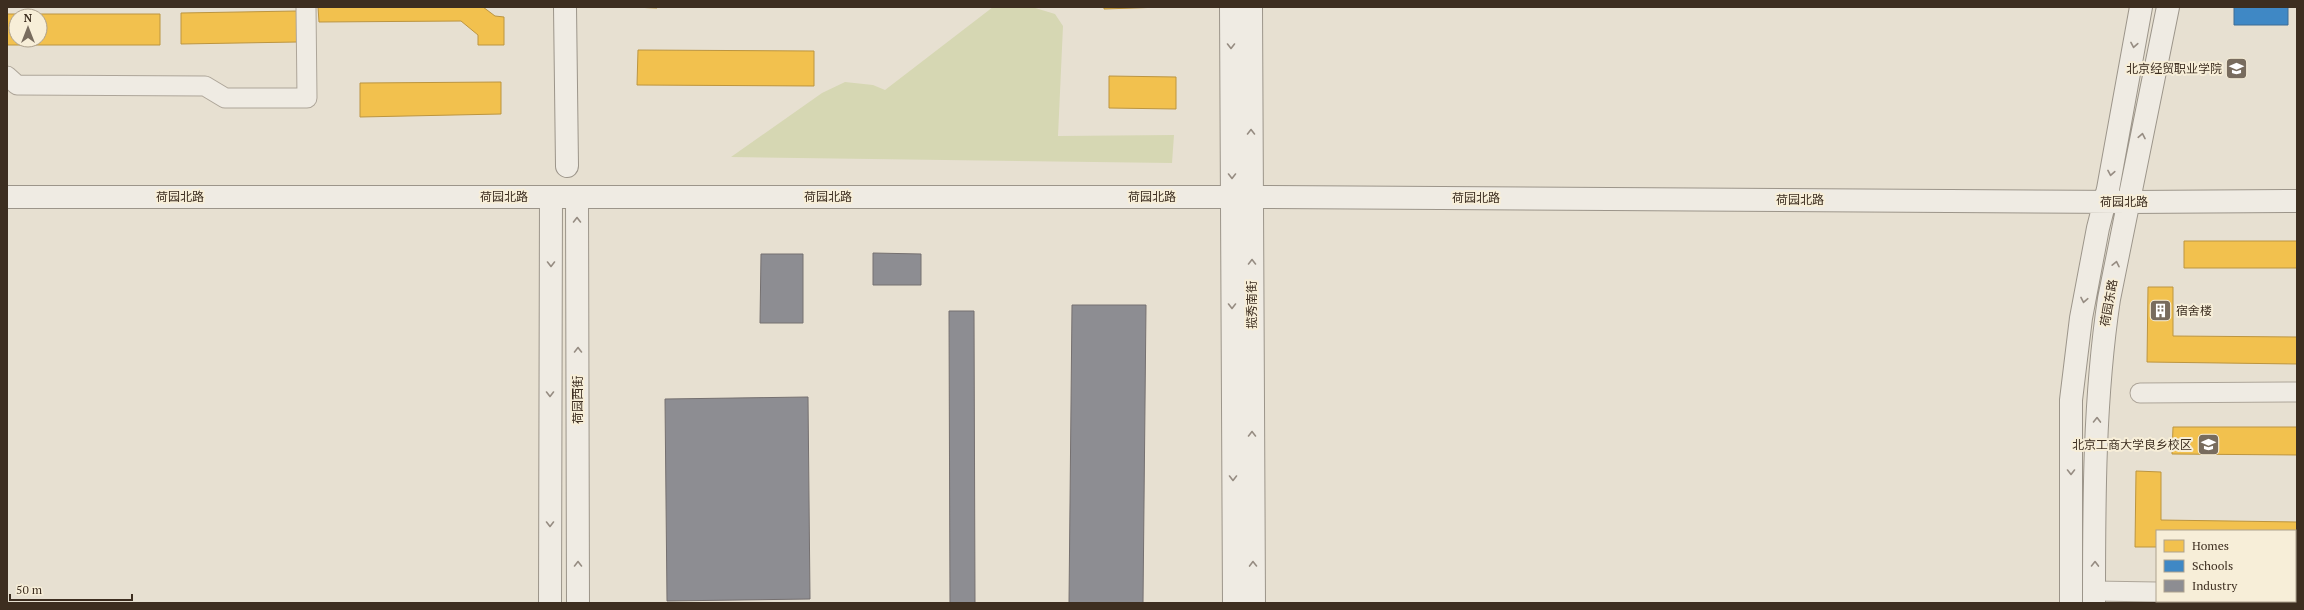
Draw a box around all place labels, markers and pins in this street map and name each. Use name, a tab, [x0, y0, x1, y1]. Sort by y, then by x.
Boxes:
school or university icon: 北京经贸职业学院	[2224, 56, 2250, 82]
place label: 北京经贸职业学院	[2126, 61, 2222, 76]
building icon: 宿舍楼	[2147, 298, 2173, 324]
place label: 宿舍楼	[2176, 303, 2212, 318]
school or university icon: 北京工商大学良乡校区	[2195, 432, 2221, 458]
place label: 北京工商大学良乡校区	[2072, 437, 2192, 452]

